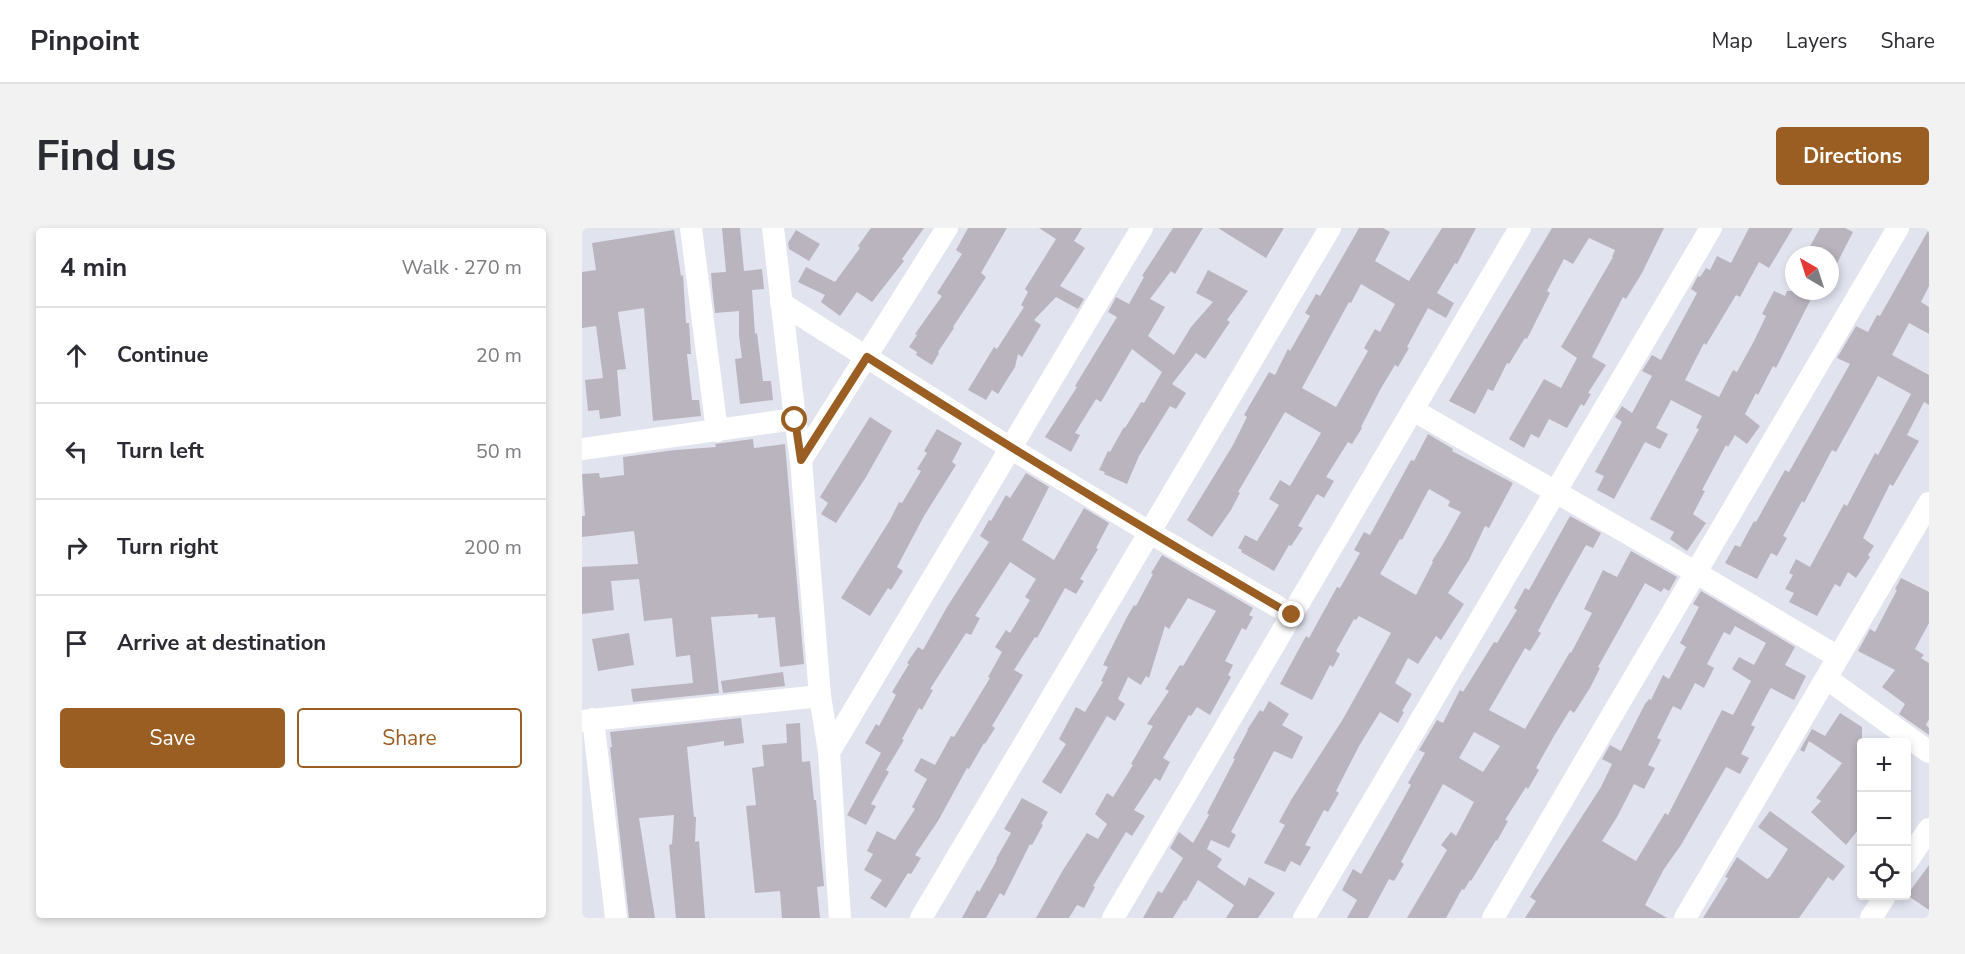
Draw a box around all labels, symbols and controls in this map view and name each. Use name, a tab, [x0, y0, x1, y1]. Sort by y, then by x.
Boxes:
text: Pinpoint	[30, 22, 139, 60]
text: Map	[1711, 27, 1753, 55]
text: Layers	[1786, 27, 1847, 55]
text: Share	[1880, 27, 1935, 55]
button: Directions	[1776, 127, 1929, 185]
text: Find us	[36, 128, 176, 185]
north arrow	[1785, 246, 1839, 300]
text: 4 min	[60, 250, 127, 285]
text: Walk · 270 m	[402, 254, 522, 281]
icon: ahead	[60, 339, 93, 372]
text: Continue	[117, 340, 208, 370]
text: 20 m	[476, 342, 522, 369]
route start	[781, 406, 807, 432]
icon: left	[60, 435, 93, 468]
text: Turn left	[117, 436, 204, 466]
text: 50 m	[476, 438, 522, 465]
icon: right	[60, 531, 93, 564]
text: Turn right	[117, 532, 218, 562]
text: 200 m	[464, 534, 522, 561]
route end	[1278, 601, 1304, 627]
icon: arrive	[60, 627, 93, 660]
text: Arrive at destination	[117, 628, 326, 658]
button: Save	[60, 708, 285, 768]
button: Share	[297, 708, 522, 768]
map controls	[1857, 738, 1911, 900]
button: +	[1857, 738, 1911, 792]
button: −	[1857, 792, 1911, 846]
button: locate	[1857, 846, 1911, 900]

